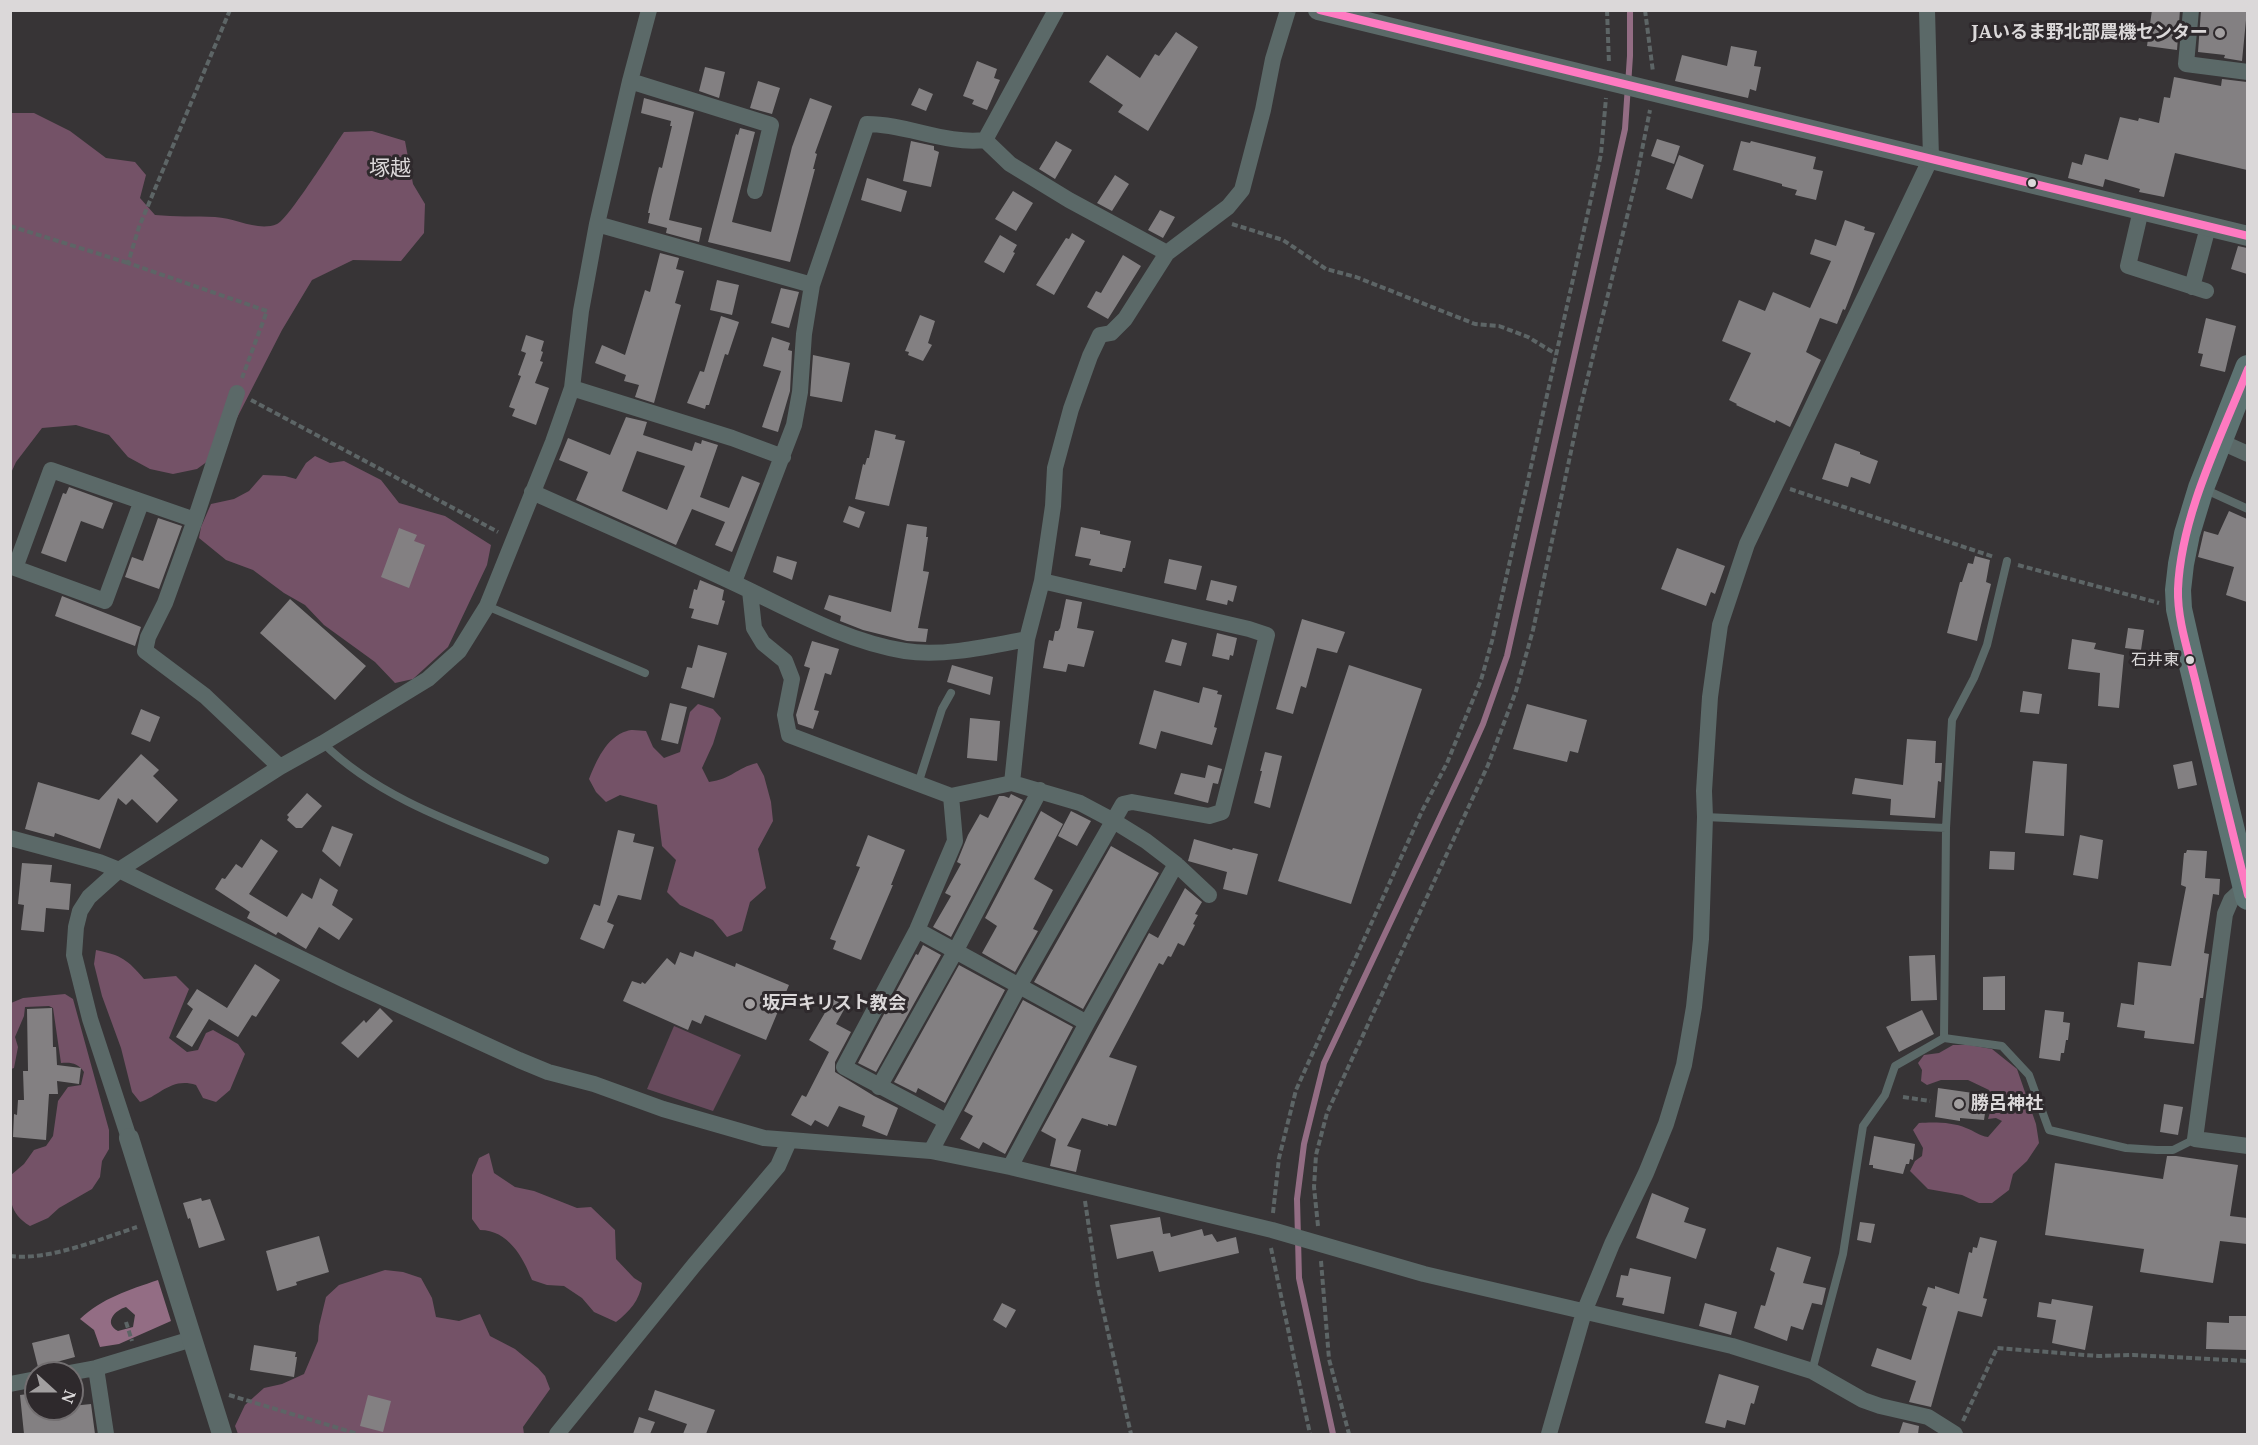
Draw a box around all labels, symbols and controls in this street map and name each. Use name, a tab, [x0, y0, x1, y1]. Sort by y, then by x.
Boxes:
place label: JAいるま野北部農機センター	[1971, 22, 2208, 44]
marker: JAいるま野北部農機センター	[2213, 26, 2227, 40]
district label: 塚越	[369, 156, 411, 182]
unlabelled marker	[2026, 177, 2038, 189]
place label: 石井東	[2131, 650, 2179, 670]
marker: 石井東	[2184, 654, 2196, 666]
place label: 坂戸キリスト教会	[762, 993, 906, 1015]
marker: 坂戸キリスト教会	[743, 997, 757, 1011]
place label: 勝呂神社	[1971, 1093, 2043, 1115]
marker: 勝呂神社	[1952, 1097, 1966, 1111]
north arrow	[24, 1361, 84, 1421]
text: N	[56, 1387, 81, 1407]

